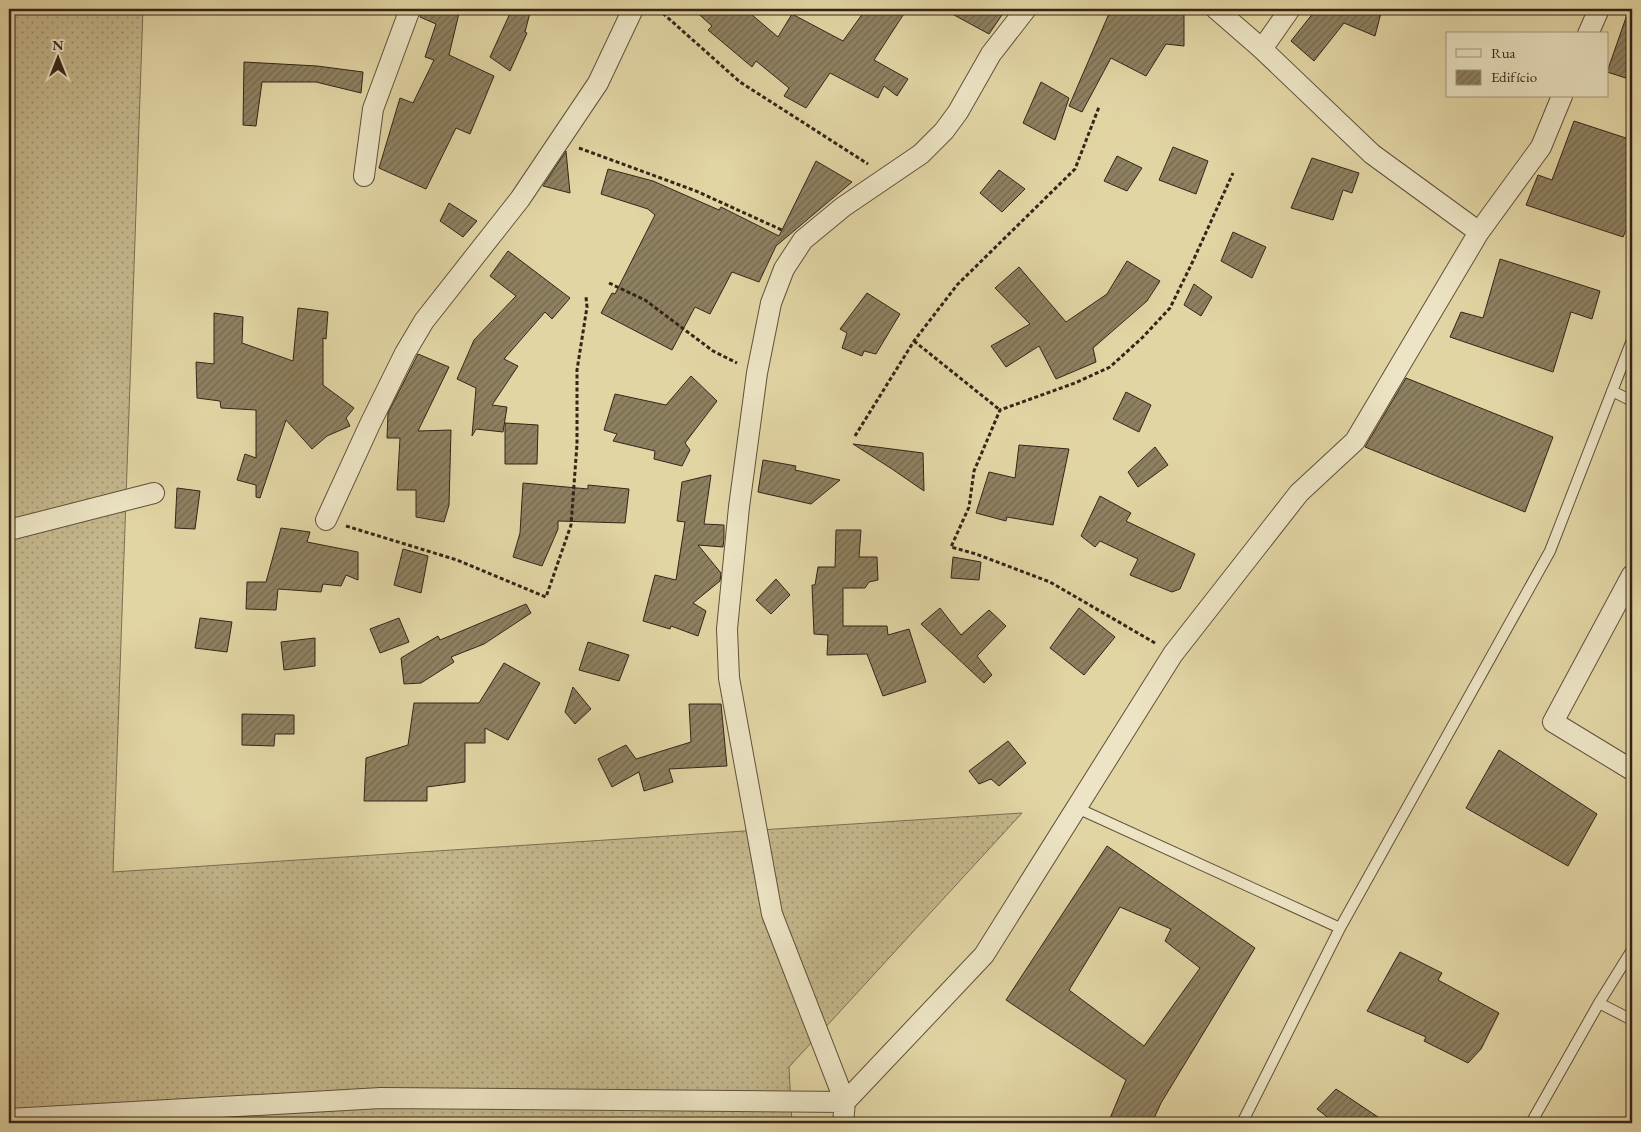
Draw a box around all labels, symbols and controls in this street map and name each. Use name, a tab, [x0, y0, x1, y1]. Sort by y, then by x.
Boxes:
north arrow	[32, 32, 82, 82]
legend	[1446, 32, 1608, 98]
text: N	[52, 36, 64, 54]
text: Rua	[1491, 43, 1516, 62]
text: Edifício	[1491, 67, 1537, 86]

